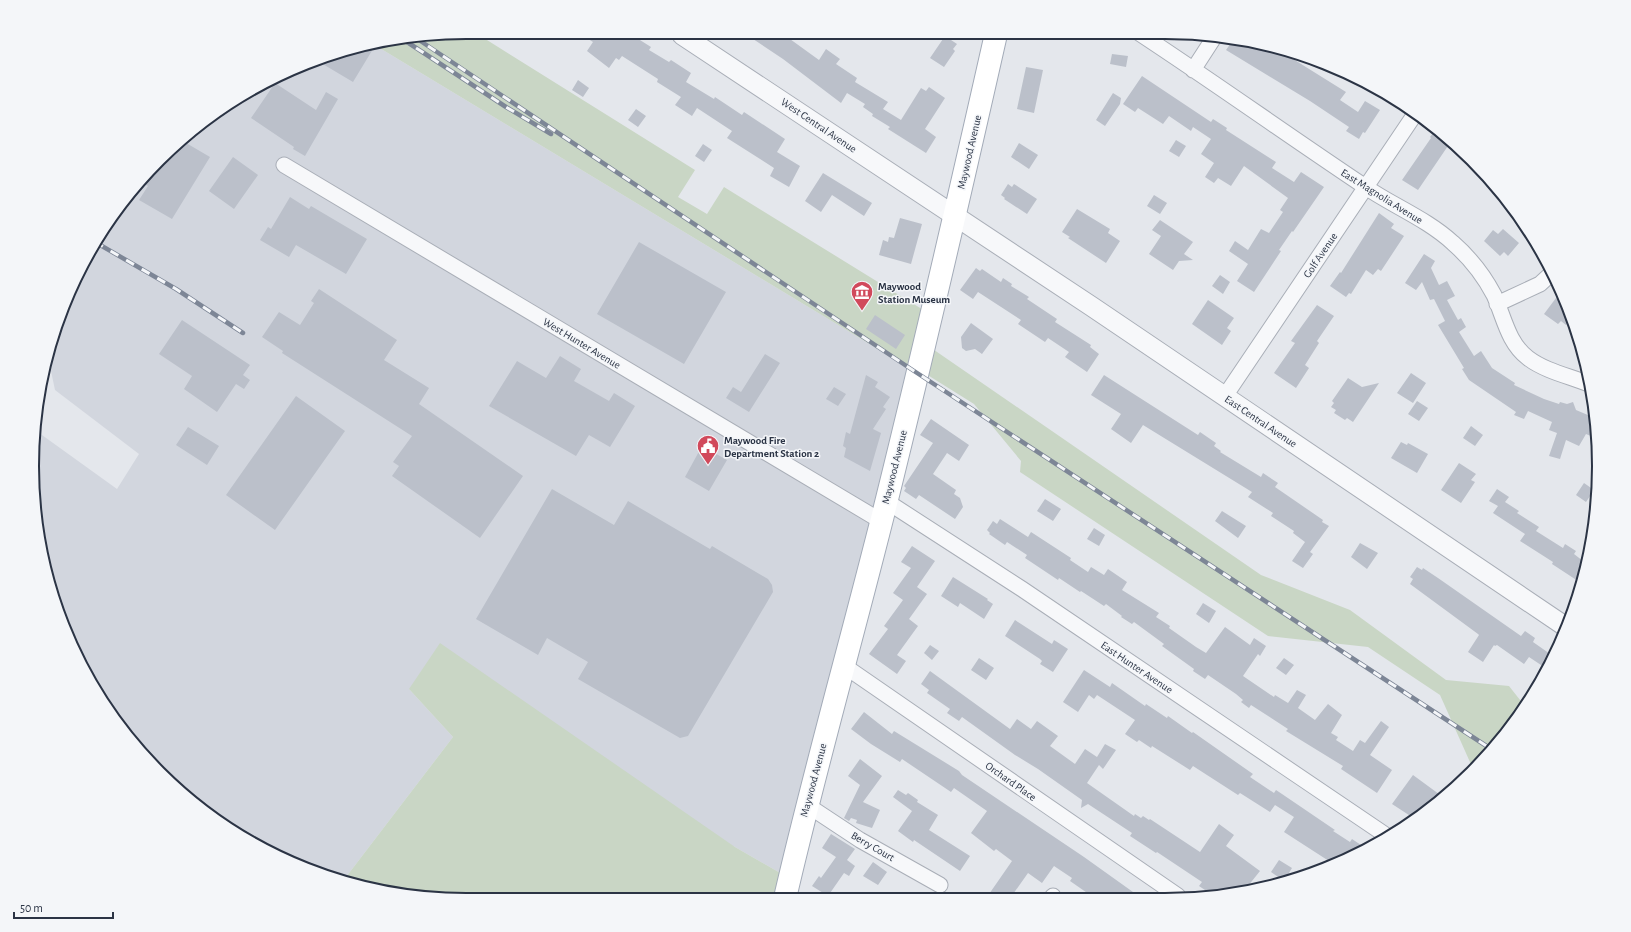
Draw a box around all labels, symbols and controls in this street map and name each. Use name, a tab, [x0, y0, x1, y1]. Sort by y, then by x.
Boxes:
street label: West Central Avenue	[779, 96, 859, 155]
street label: Maywood Avenue	[956, 114, 983, 190]
street label: East Magnolia Avenue	[1339, 167, 1425, 226]
street label: Golf Avenue	[1301, 231, 1339, 280]
museum icon: Maywood Station Museum	[849, 279, 875, 312]
place label: Maywood Station Museum	[878, 281, 950, 305]
street label: West Hunter Avenue	[541, 316, 622, 371]
street label: East Central Avenue	[1223, 393, 1299, 450]
street label: Maywood Avenue	[880, 429, 909, 505]
public building icon: Maywood Fire Department Station 2	[695, 433, 721, 466]
place label: Maywood Fire Department Station 2	[724, 435, 819, 459]
street label: East Hunter Avenue	[1099, 639, 1175, 695]
street label: Maywood Avenue	[798, 742, 829, 818]
street label: Orchard Place	[983, 760, 1038, 803]
street label: Berry Court	[849, 830, 897, 863]
scale bar	[14, 894, 113, 920]
text: 50 m	[20, 902, 43, 914]

